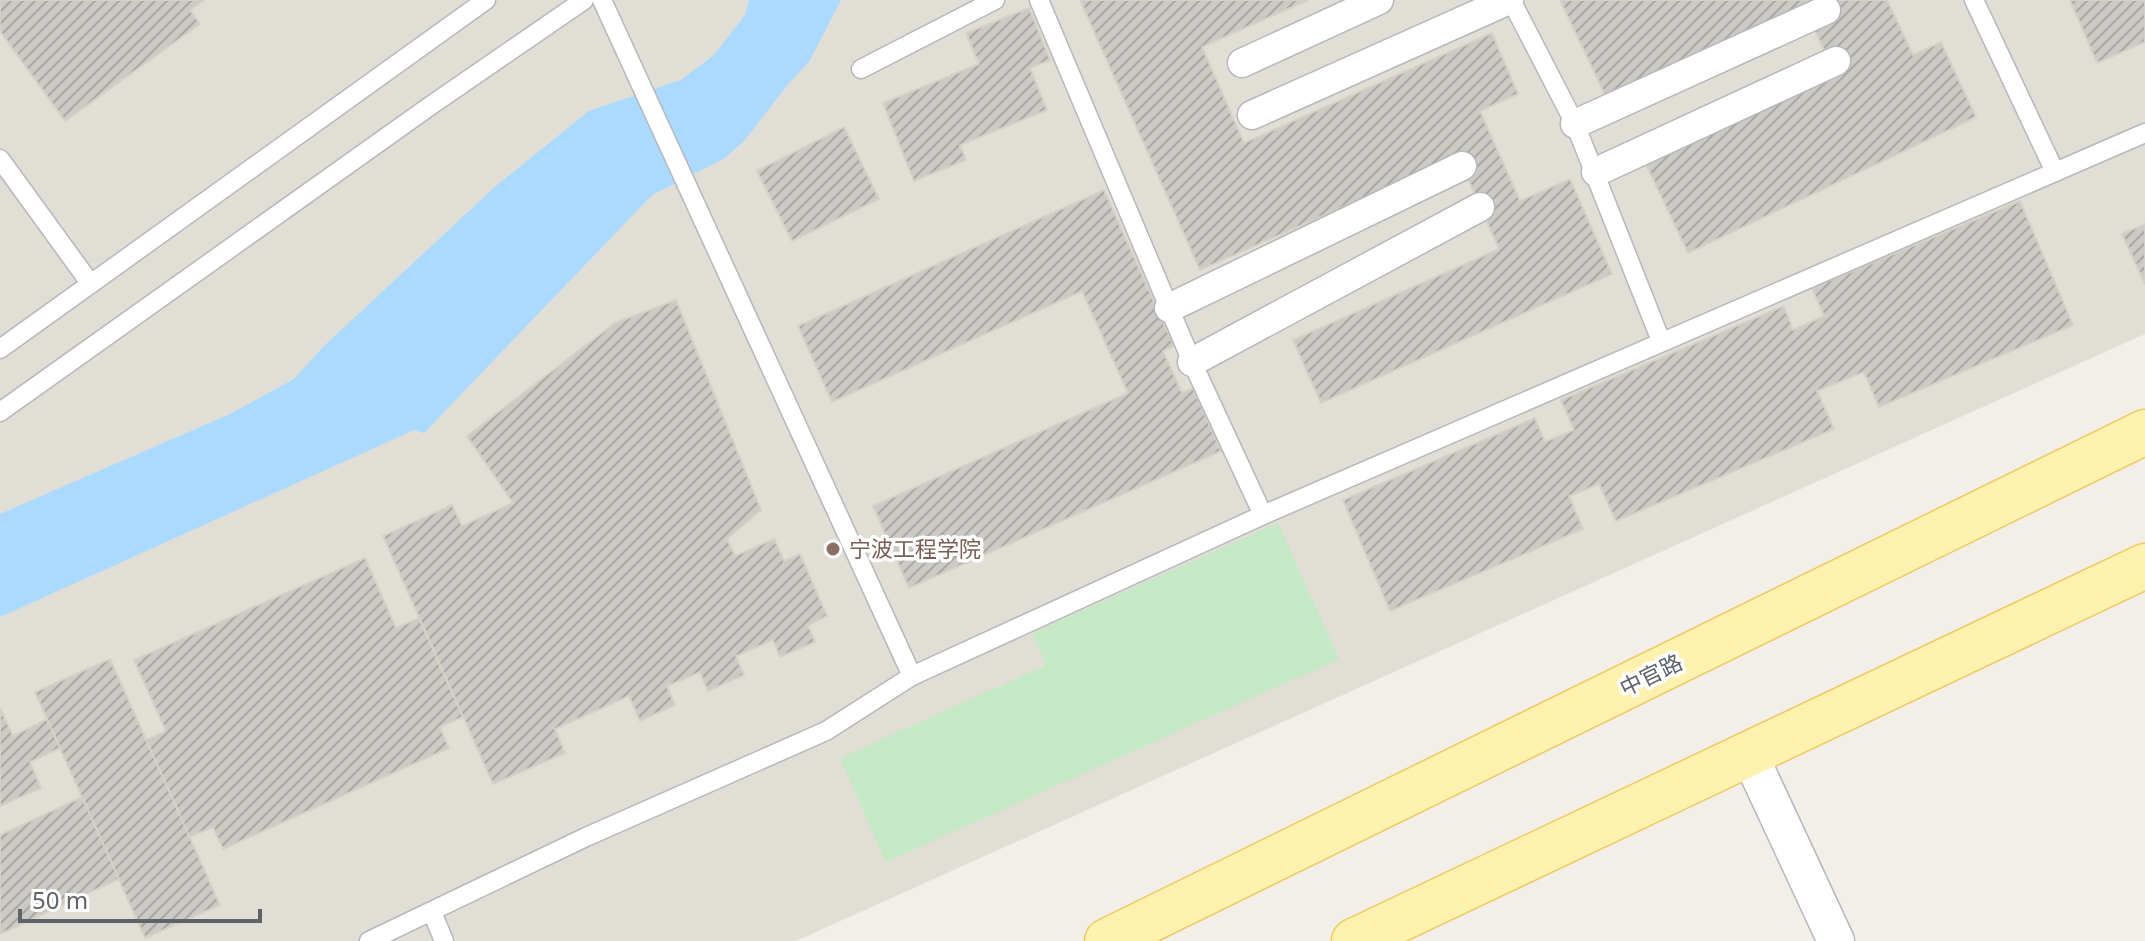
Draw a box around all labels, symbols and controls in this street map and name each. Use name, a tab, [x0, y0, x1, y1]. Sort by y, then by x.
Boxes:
place label: 宁波工程学院	[849, 533, 981, 563]
marker: 宁波工程学院	[824, 540, 842, 558]
street label: 中官路	[1614, 646, 1687, 702]
scale bar	[20, 873, 260, 923]
text: 50 m	[32, 883, 88, 916]

